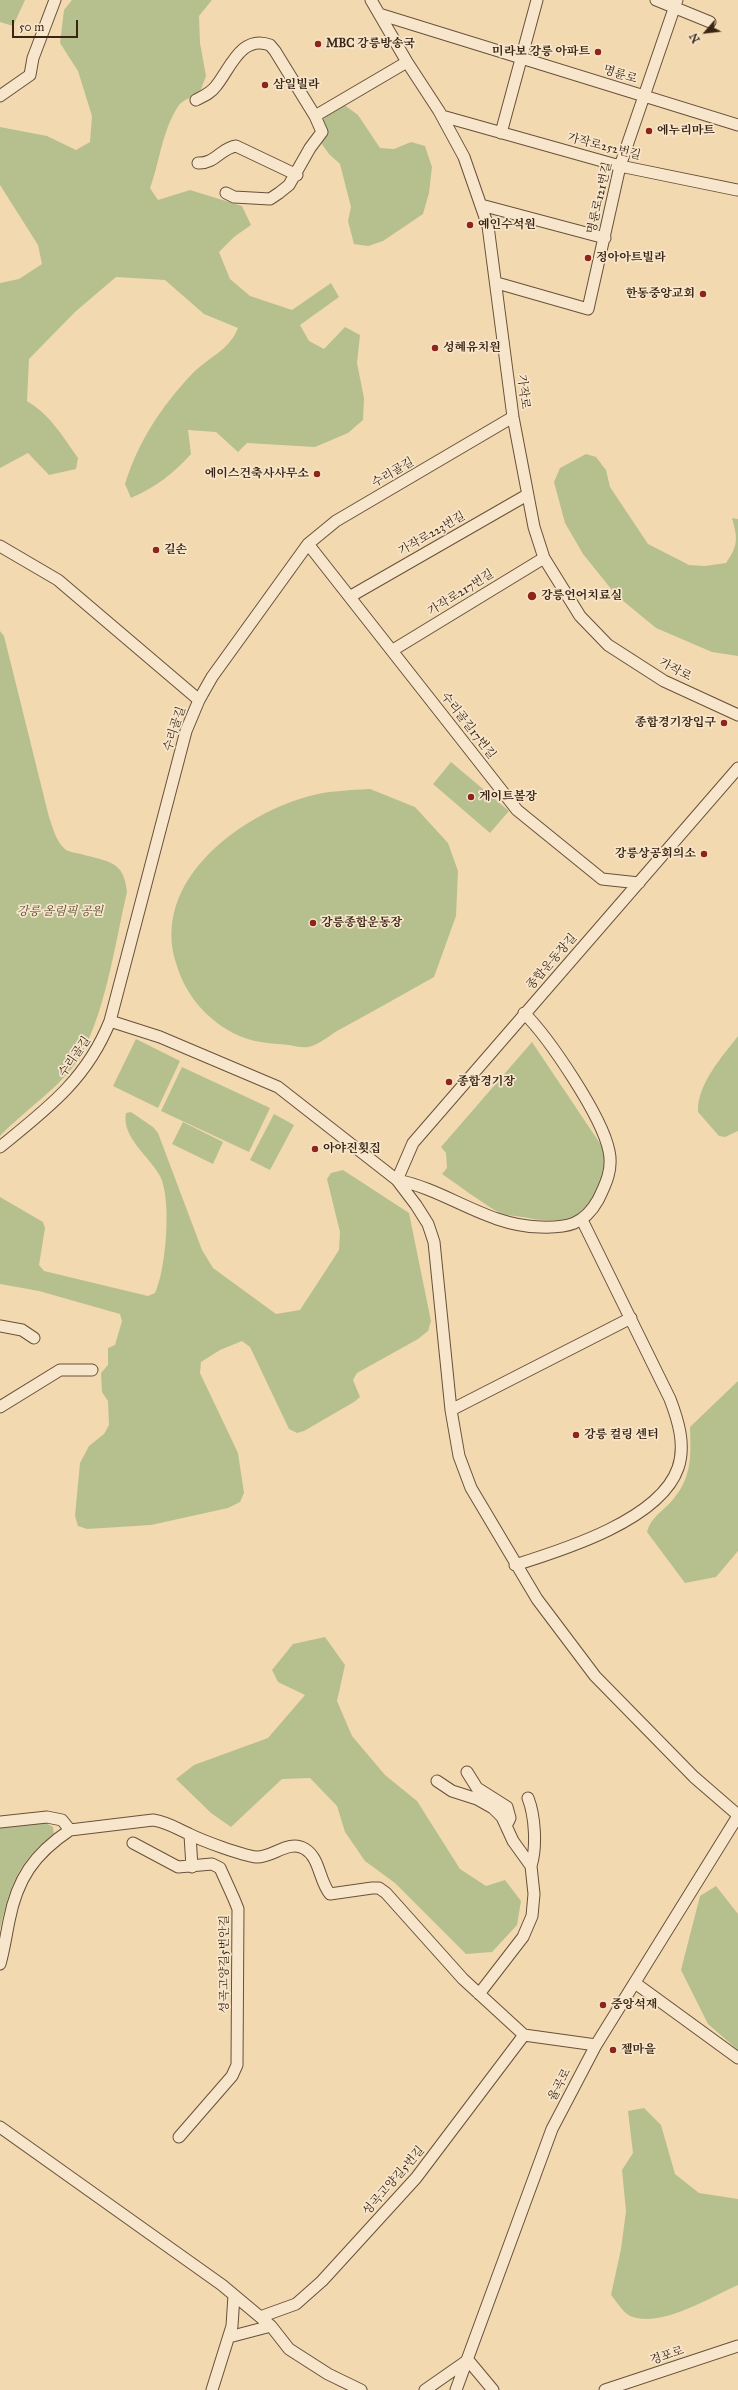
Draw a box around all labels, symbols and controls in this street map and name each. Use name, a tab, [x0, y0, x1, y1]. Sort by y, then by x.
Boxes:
scale bar	[14, 12, 80, 38]
north arrow	[686, 12, 726, 52]
text: 50 m	[19, 20, 44, 34]
text: N	[687, 31, 703, 45]
place label: MBC 강릉방송국	[326, 37, 415, 51]
marker: MBC 강릉방송국	[313, 39, 323, 49]
place label: 미라보 강릉 아파트	[492, 45, 590, 59]
marker: 미라보 강릉 아파트	[593, 47, 603, 57]
street label: 명륜로	[601, 63, 639, 87]
place label: 삼일빌라	[273, 78, 319, 92]
marker: 삼일빌라	[260, 80, 270, 90]
place label: 에누리마트	[657, 124, 715, 138]
marker: 에누리마트	[644, 126, 654, 136]
street label: 가작로252번길	[566, 131, 642, 163]
street label: 명륜로121번길	[585, 161, 615, 235]
place label: 예인수석원	[478, 218, 536, 232]
marker: 예인수석원	[465, 220, 475, 230]
place label: 정아아트빌라	[596, 251, 666, 265]
marker: 정아아트빌라	[583, 253, 593, 263]
place label: 한동중앙교회	[625, 287, 695, 301]
marker: 한동중앙교회	[698, 289, 708, 299]
place label: 성혜유치원	[443, 341, 501, 355]
marker: 성혜유치원	[430, 343, 440, 353]
street label: 가작로	[514, 374, 532, 410]
street label: 수리골길	[369, 455, 417, 491]
place label: 에이스건축사사무소	[205, 467, 309, 481]
marker: 에이스건축사사무소	[312, 469, 322, 479]
street label: 가작로223번길	[396, 509, 468, 559]
place label: 길손	[164, 543, 187, 557]
marker: 길손	[151, 545, 161, 555]
street label: 가작로217번길	[425, 567, 497, 619]
place label: 강릉언어치료실	[541, 589, 622, 603]
marker: 강릉언어치료실	[526, 590, 538, 602]
street label: 가작로	[656, 655, 694, 685]
street label: 수리골길17번길	[437, 690, 499, 762]
street label: 수리골길	[161, 705, 189, 753]
place label: 종합경기장입구	[635, 716, 716, 730]
marker: 종합경기장입구	[719, 718, 729, 728]
place label: 게이트볼장	[479, 790, 537, 804]
marker: 게이트볼장	[466, 792, 476, 802]
place label: 강릉상공회의소	[615, 847, 696, 861]
marker: 강릉상공회의소	[699, 849, 709, 859]
park label: 강릉 올림픽 공원	[17, 905, 103, 919]
place label: 강릉종합운동장	[321, 916, 402, 930]
marker: 강릉종합운동장	[308, 918, 318, 928]
street label: 종합운동장길	[524, 931, 580, 993]
street label: 수리골길	[56, 1034, 94, 1080]
place label: 종합경기장	[457, 1075, 515, 1089]
marker: 종합경기장	[444, 1077, 454, 1087]
place label: 아야진횟집	[323, 1142, 381, 1156]
marker: 아야진횟집	[310, 1144, 320, 1154]
place label: 강릉 컬링 센터	[584, 1428, 659, 1442]
marker: 강릉 컬링 센터	[571, 1430, 581, 1440]
street label: 성곡고양길5번안길	[218, 1915, 232, 2013]
place label: 중앙석재	[611, 1998, 657, 2012]
marker: 중앙석재	[598, 2000, 608, 2010]
place label: 젤마을	[621, 2043, 656, 2057]
marker: 젤마을	[608, 2045, 618, 2055]
street label: 율곡로	[546, 2066, 574, 2104]
street label: 성곡고양길5번길	[360, 2144, 428, 2218]
street label: 경포로	[648, 2344, 686, 2368]

